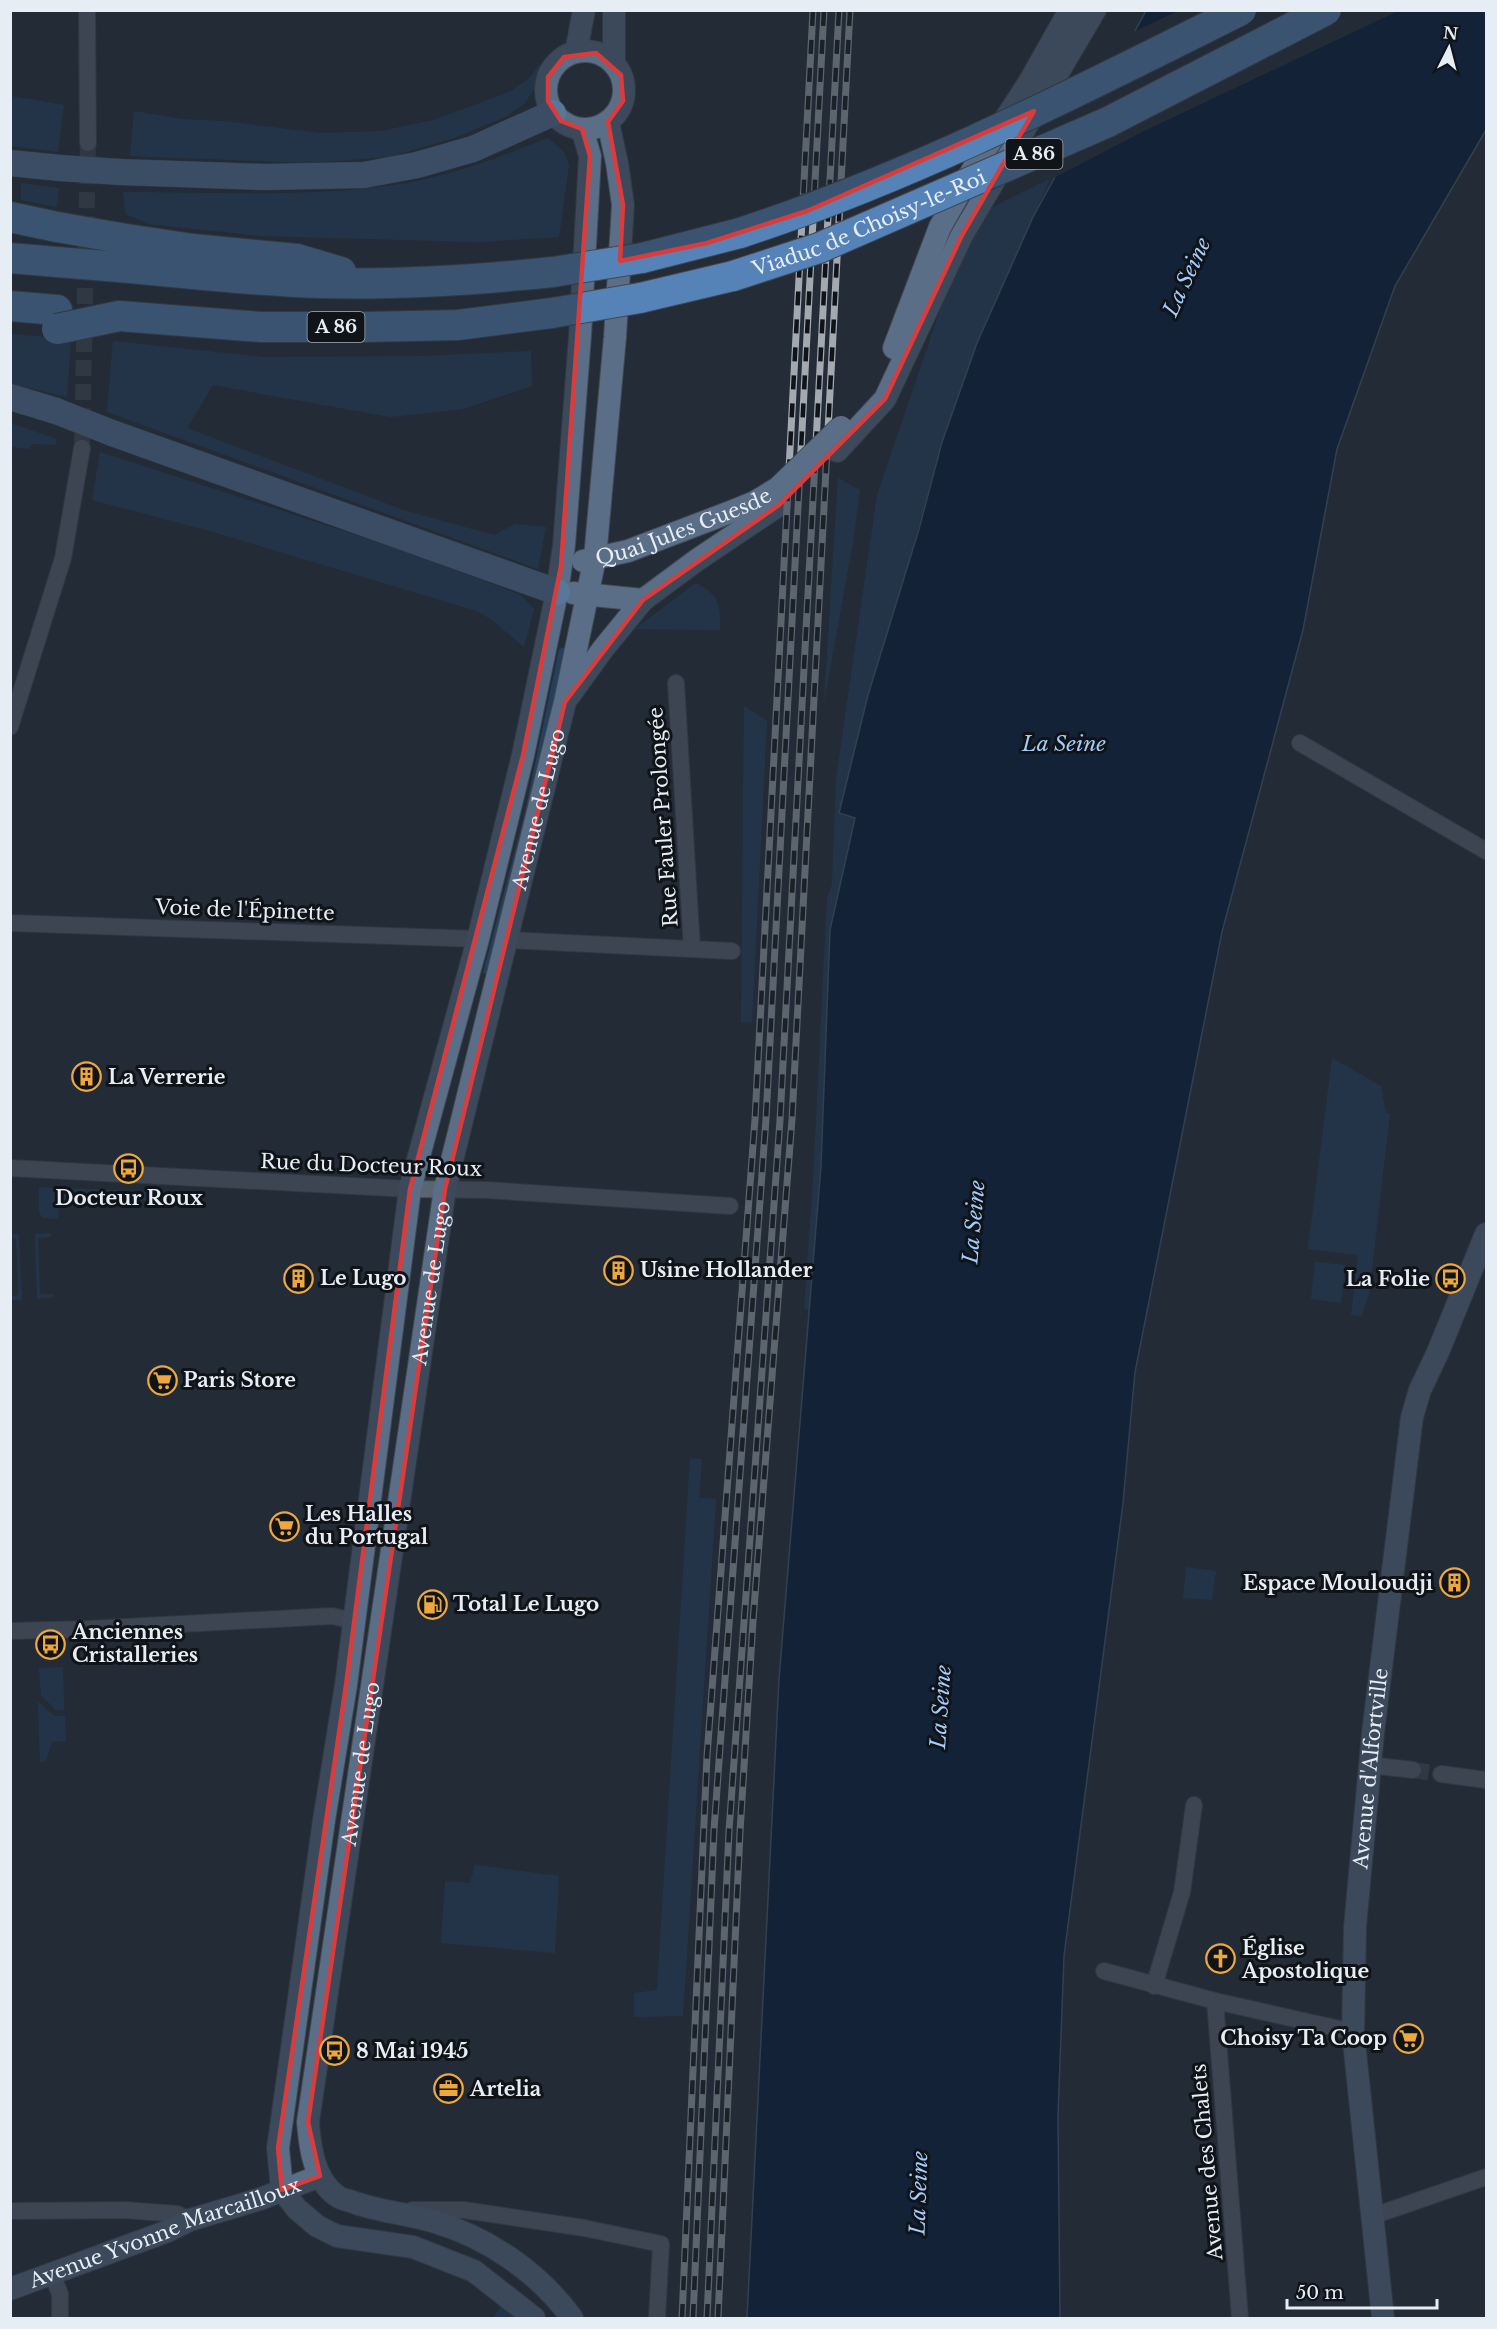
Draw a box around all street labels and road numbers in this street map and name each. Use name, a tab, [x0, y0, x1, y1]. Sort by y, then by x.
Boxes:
road number: A 86	[1006, 139, 1062, 169]
street label: Viaduc de Choisy-le-Roi	[748, 165, 990, 281]
road number: A 86	[308, 312, 364, 342]
street label: Quai Jules Guesde	[593, 483, 776, 570]
street label: Rue Fauler Prolongée	[643, 706, 683, 928]
street label: Avenue de Lugo	[507, 726, 570, 894]
street label: Voie de l'Épinette	[154, 894, 335, 925]
street label: Rue du Docteur Roux	[260, 1149, 482, 1181]
street label: Avenue de Lugo	[407, 1199, 455, 1368]
street label: Avenue d'Alfortville	[1348, 1666, 1393, 1871]
street label: Avenue de Lugo	[337, 1680, 385, 1848]
street label: Avenue des Chalets	[1186, 2063, 1228, 2262]
street label: Avenue Yvonne Marcailloux	[25, 2173, 304, 2293]

